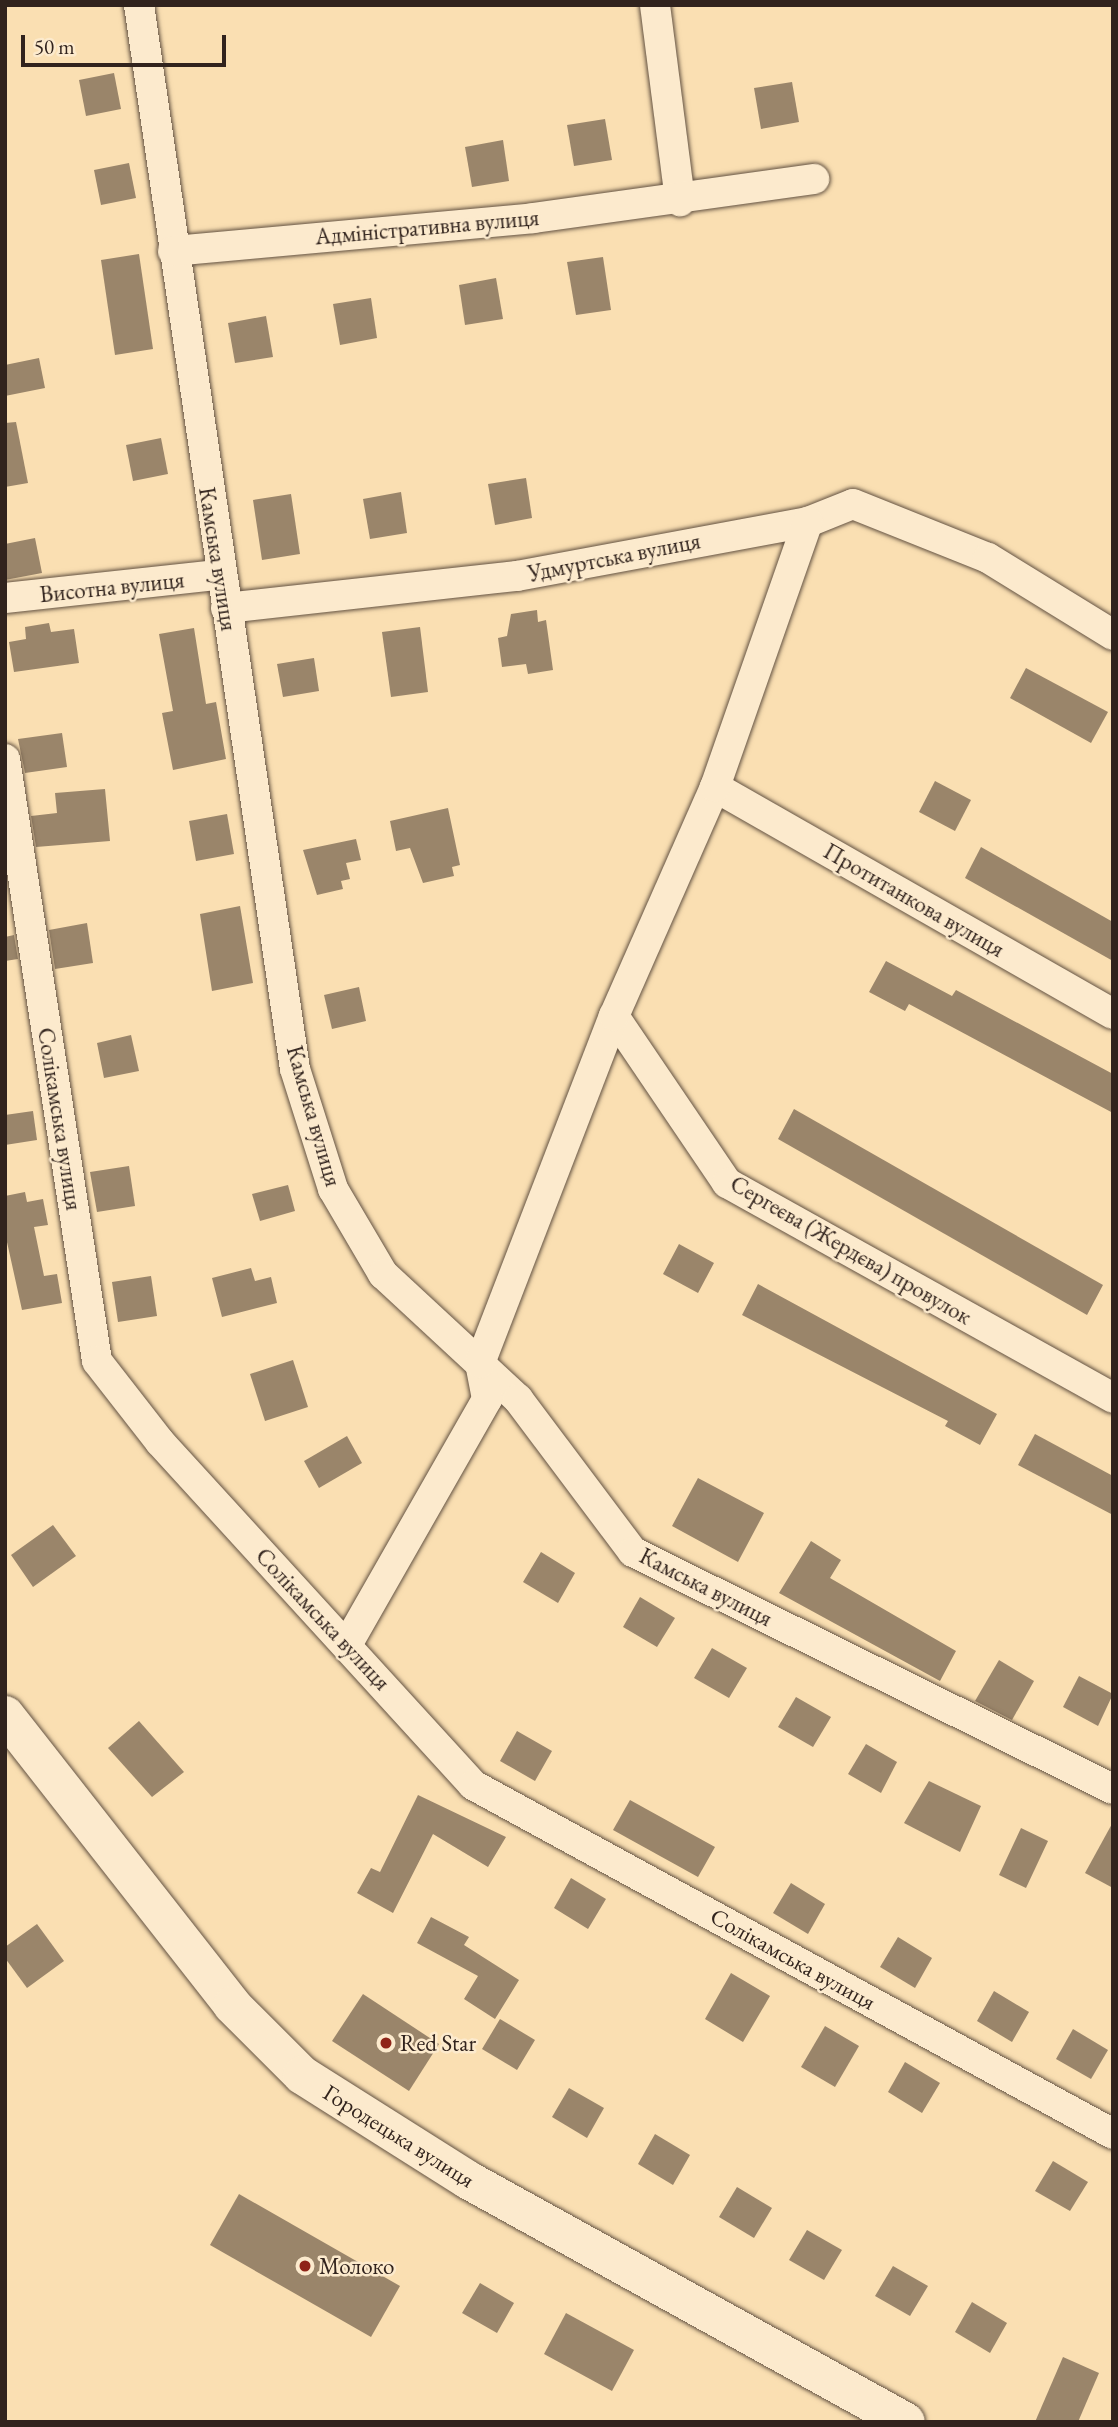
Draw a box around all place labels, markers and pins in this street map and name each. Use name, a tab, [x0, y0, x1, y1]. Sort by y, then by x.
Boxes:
place label: Red Star	[400, 2029, 476, 2057]
marker: Red Star	[378, 2035, 394, 2051]
place label: Молоко	[319, 2252, 394, 2280]
marker: Молоко	[297, 2258, 313, 2274]

